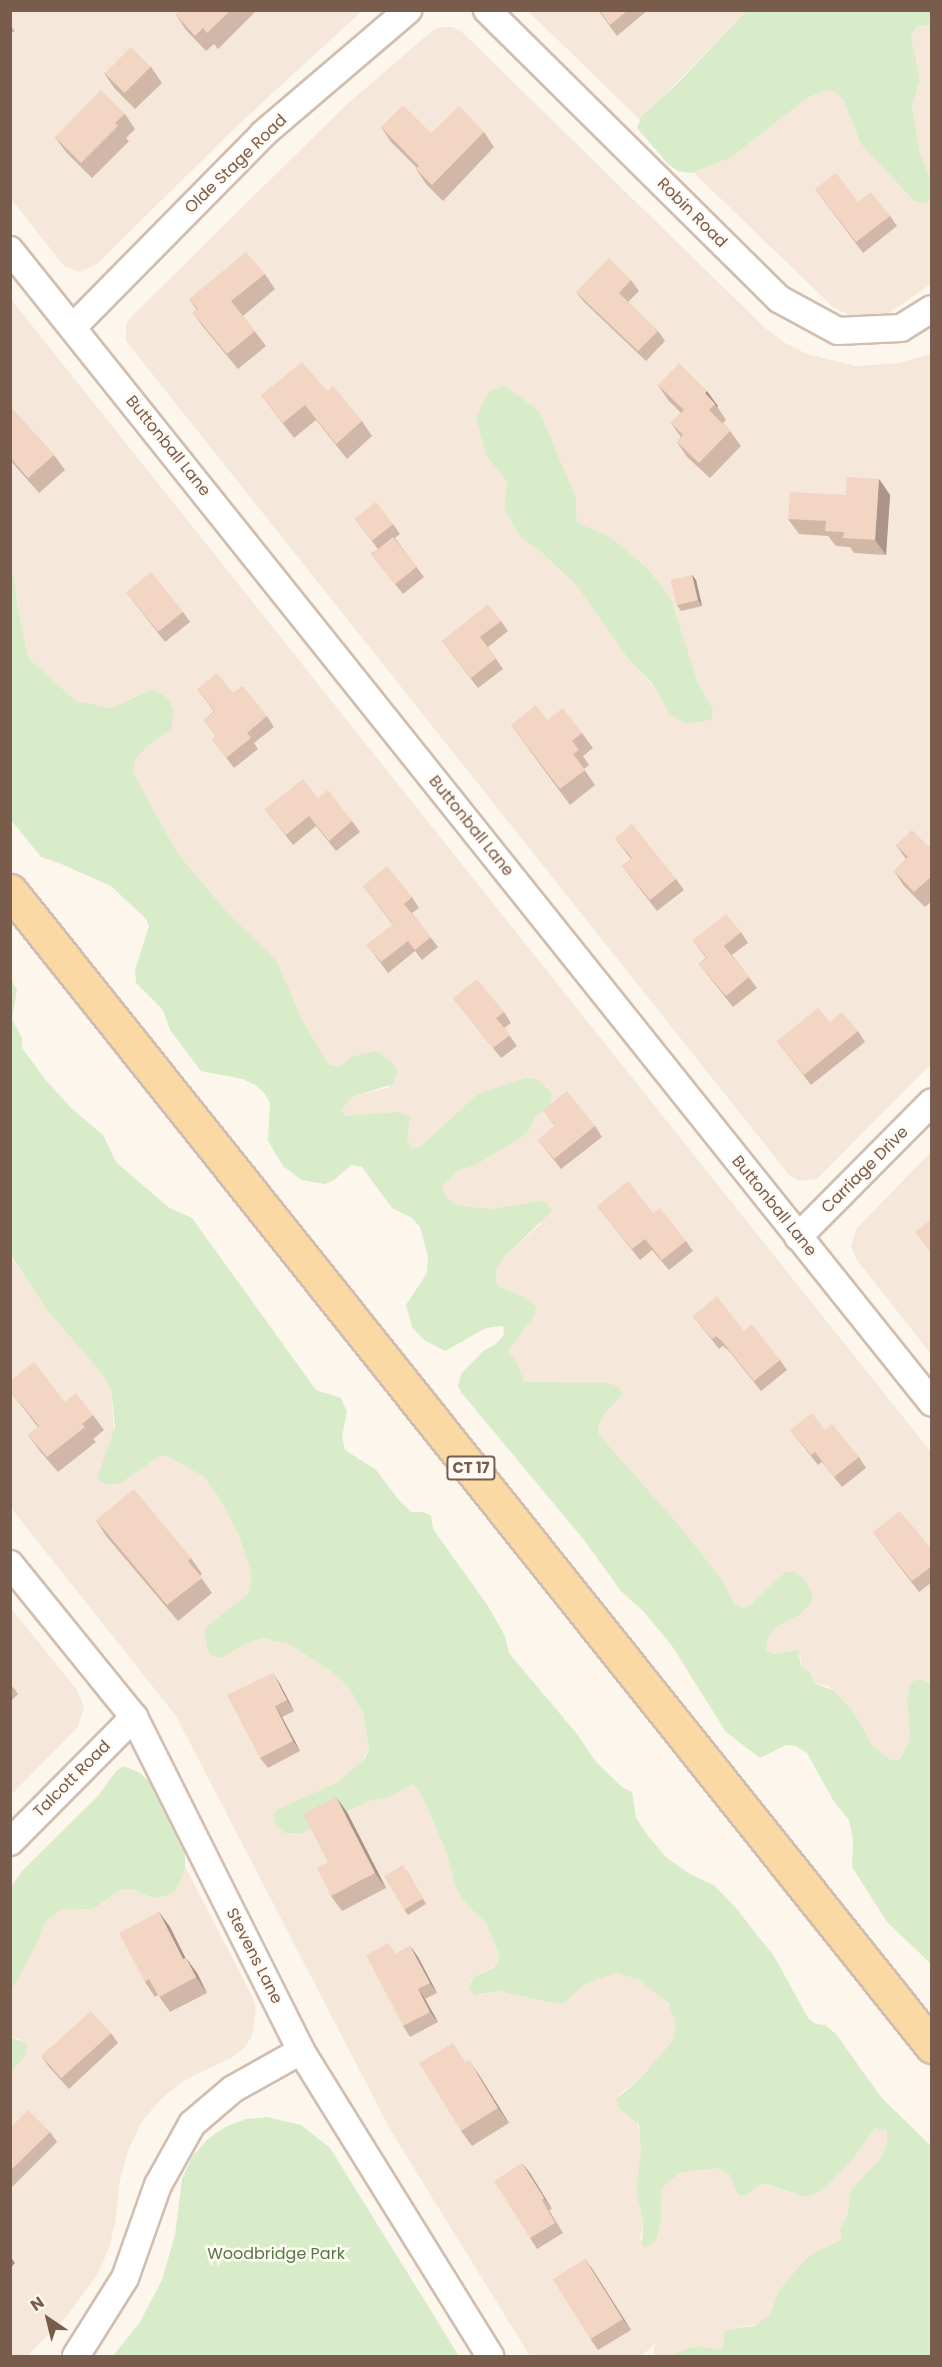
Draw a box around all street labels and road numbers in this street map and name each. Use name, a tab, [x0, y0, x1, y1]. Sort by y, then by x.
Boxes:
street label: Olde Stage Road	[181, 110, 291, 218]
street label: Robin Road	[653, 174, 731, 252]
street label: Buttonball Lane	[122, 392, 214, 500]
street label: Buttonball Lane	[425, 772, 517, 880]
street label: Carriage Drive	[818, 1123, 912, 1217]
street label: Buttonball Lane	[728, 1152, 820, 1260]
road number: CT 17	[446, 1456, 496, 1480]
street label: Talcott Road	[30, 1737, 114, 1821]
street label: Stevens Lane	[222, 1905, 286, 2007]

